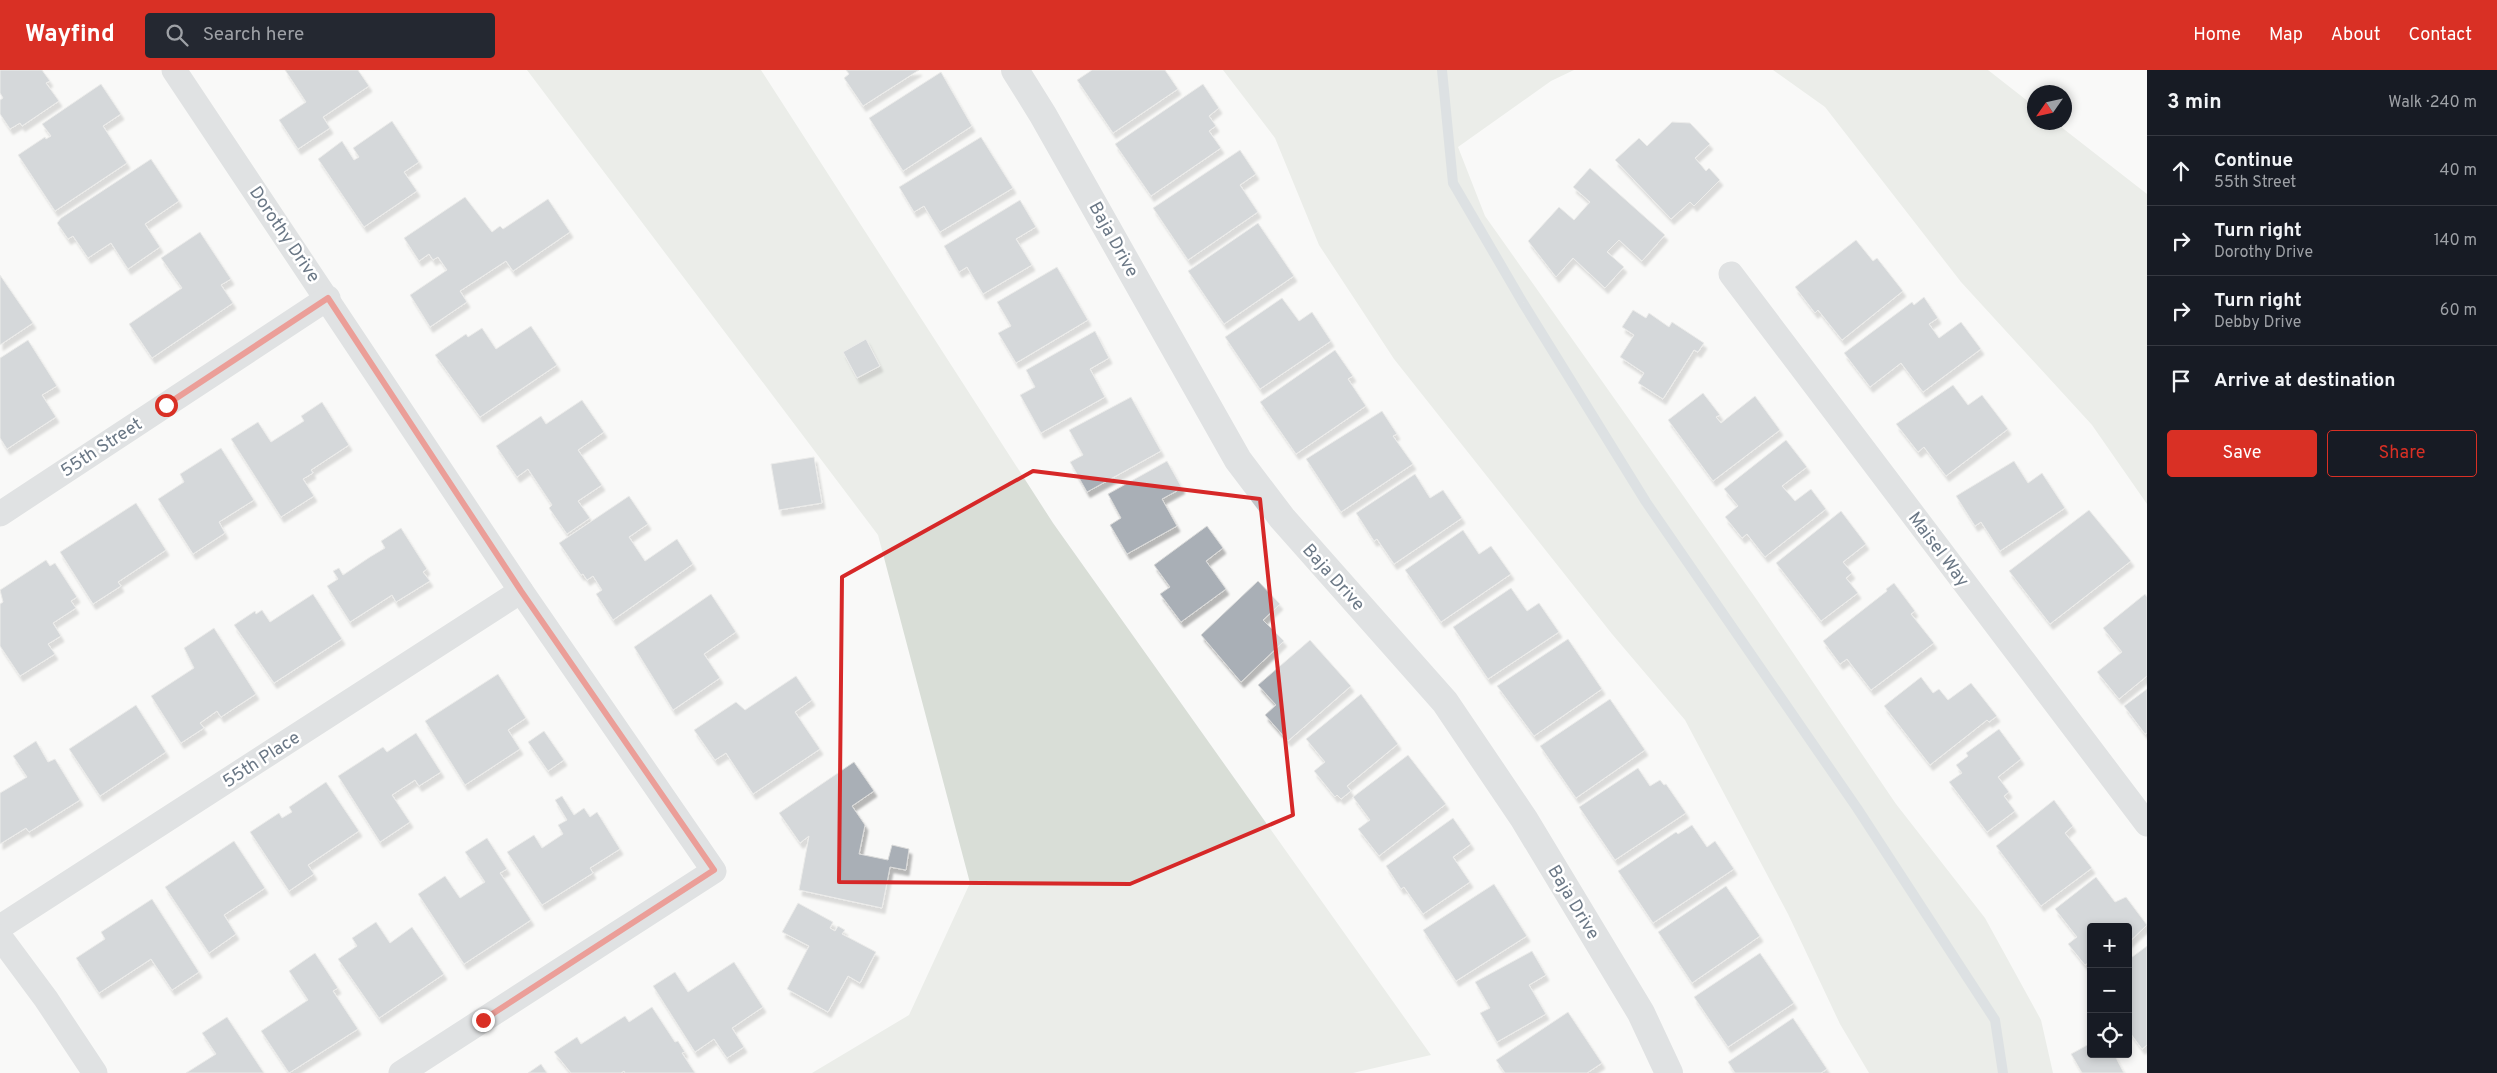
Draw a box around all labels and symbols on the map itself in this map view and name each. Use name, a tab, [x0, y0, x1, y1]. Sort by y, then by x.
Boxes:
north arrow	[2027, 85, 2072, 130]
street label: Dorothy Drive	[243, 182, 324, 287]
street label: Baja Drive	[1083, 198, 1143, 282]
route start	[155, 394, 178, 417]
street label: 55th Street	[57, 413, 147, 483]
street label: Maisel Way	[1902, 508, 1974, 592]
street label: Baja Drive	[1297, 540, 1369, 616]
street label: 55th Place	[219, 727, 305, 794]
street label: Baja Drive	[1542, 861, 1604, 944]
route end	[472, 1009, 495, 1032]

